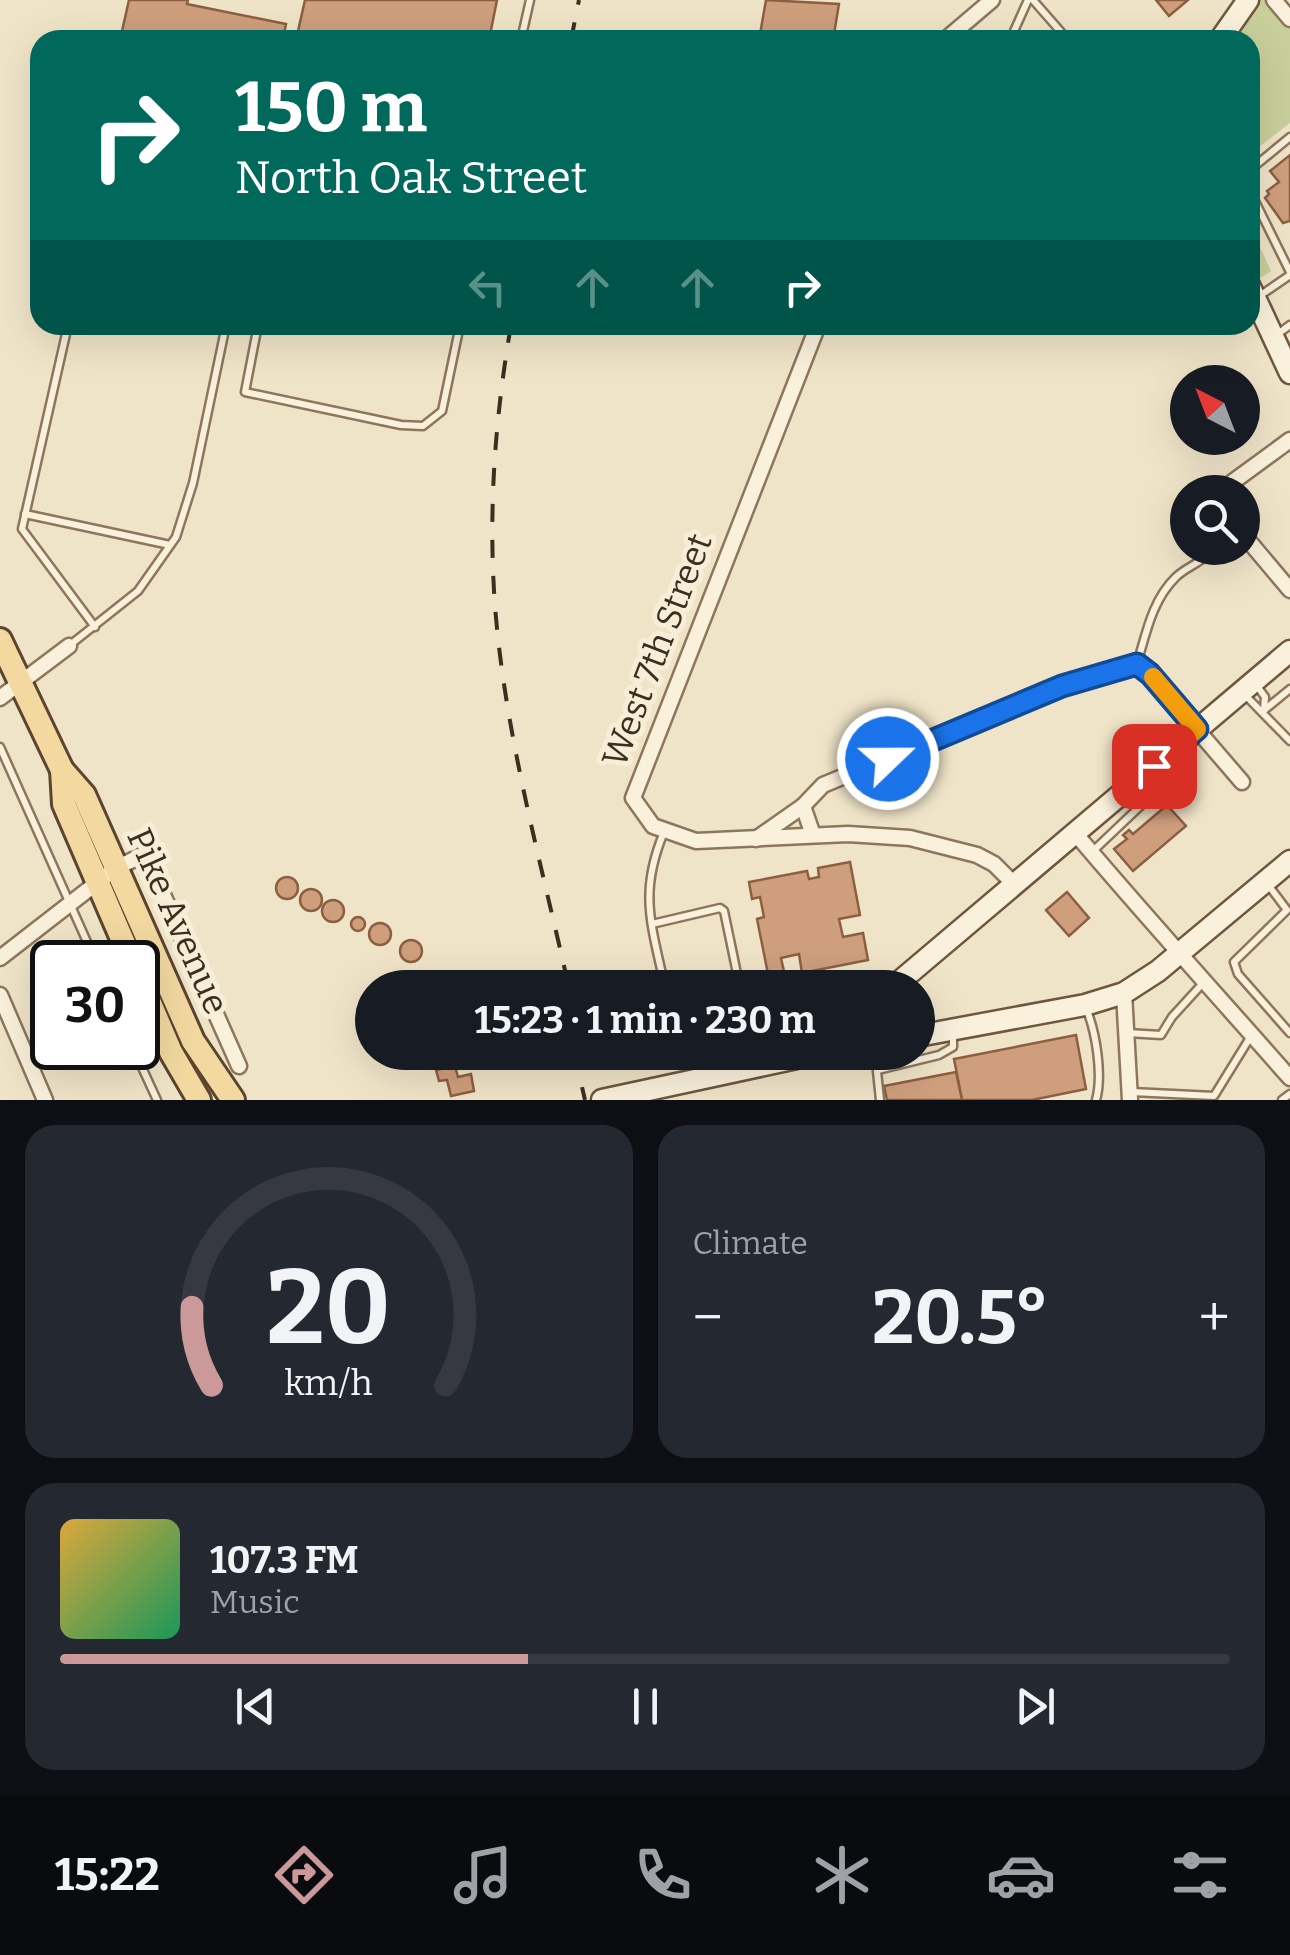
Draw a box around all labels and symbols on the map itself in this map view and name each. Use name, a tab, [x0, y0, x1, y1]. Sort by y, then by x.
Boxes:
north arrow	[1170, 365, 1260, 455]
street label: West 7th Street	[593, 527, 721, 772]
position arrow	[836, 707, 940, 811]
pin	[1112, 724, 1197, 809]
street label: Pike Avenue	[118, 822, 238, 1020]
speed limit sign: 30	[30, 940, 160, 1070]

